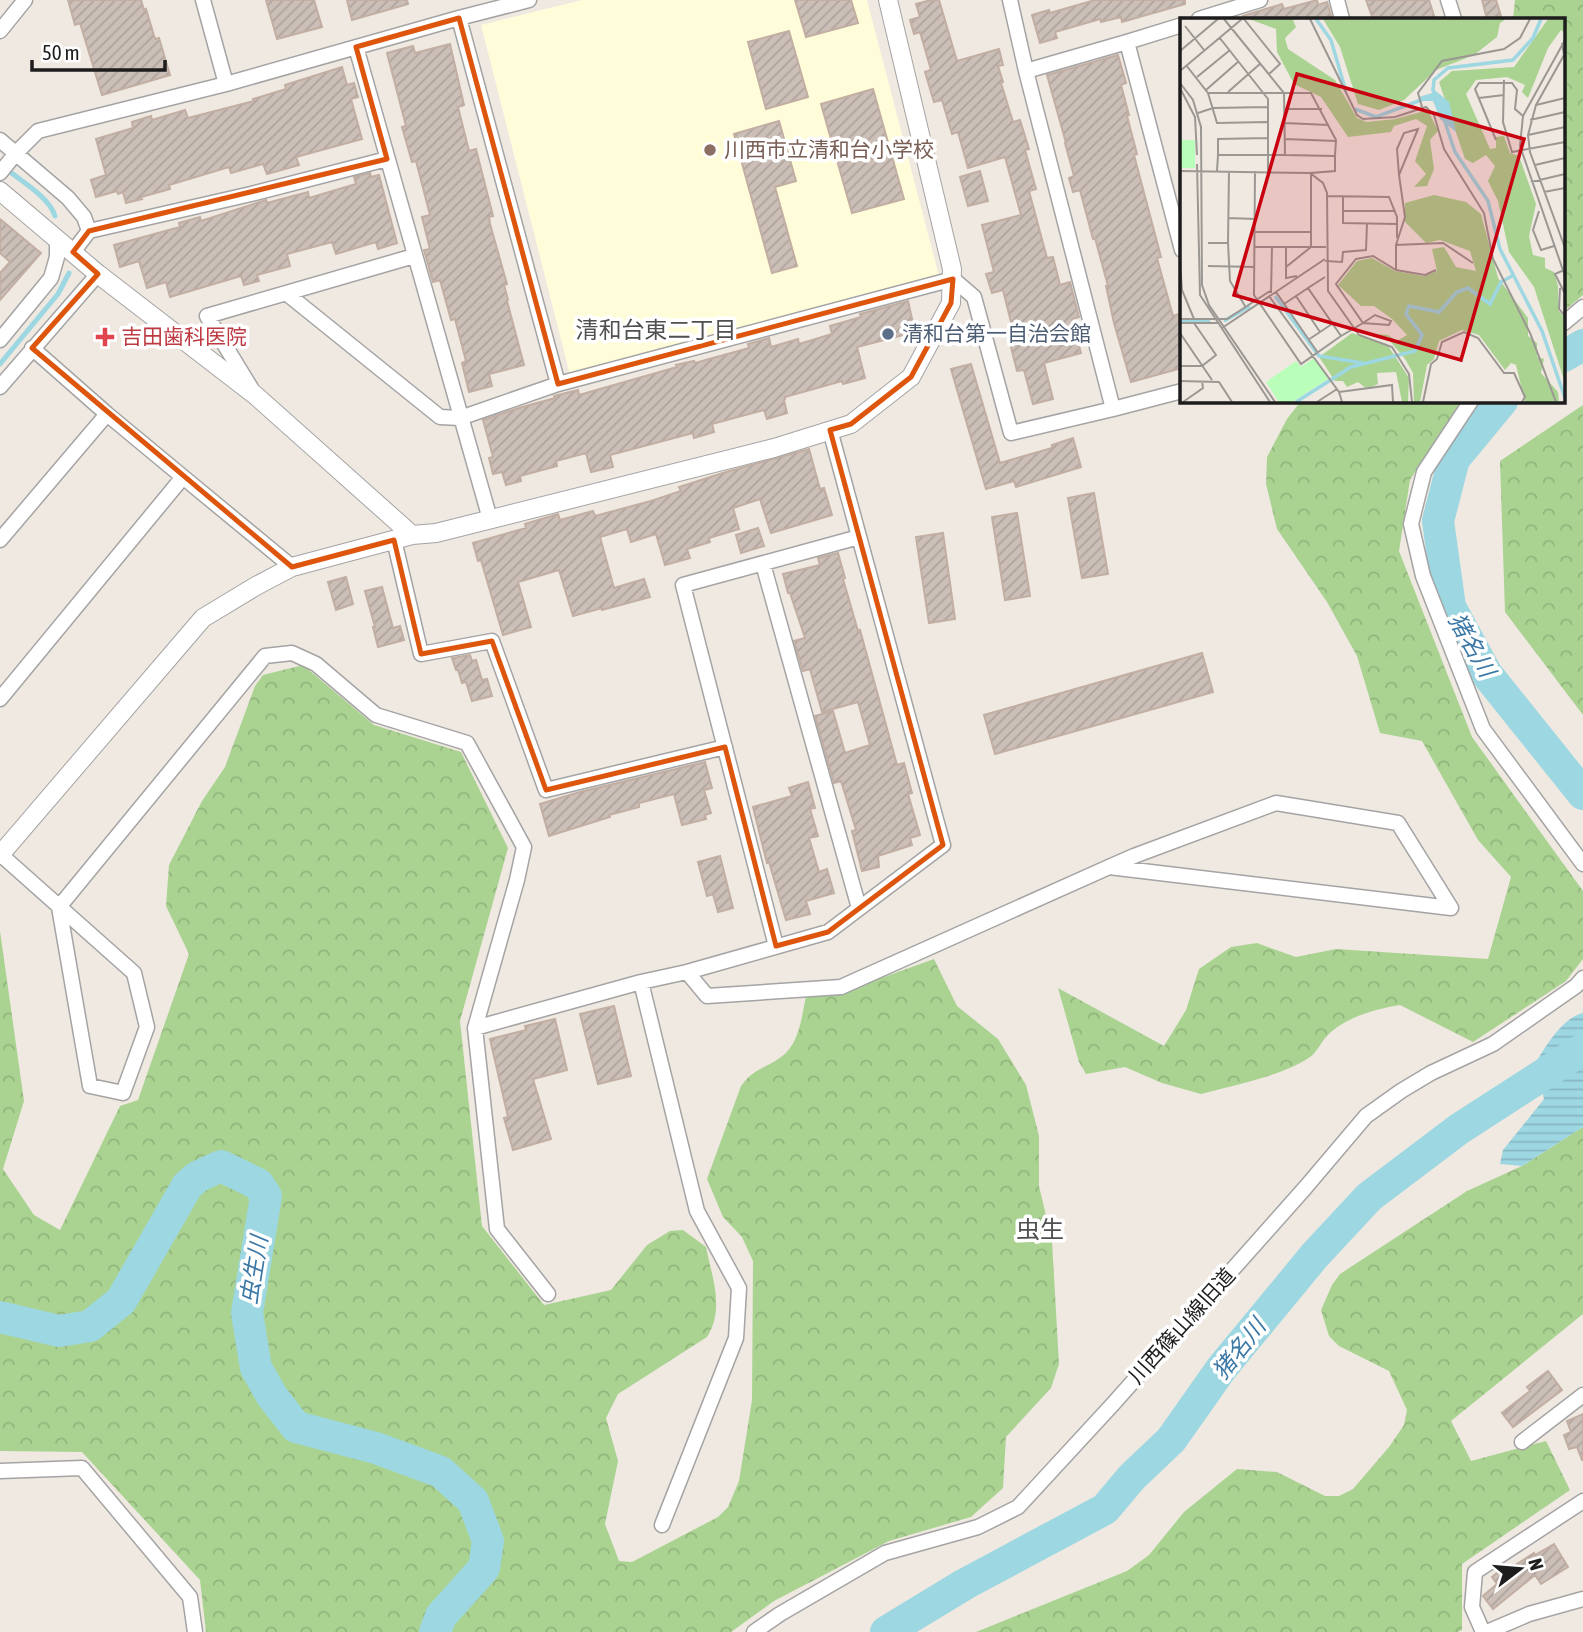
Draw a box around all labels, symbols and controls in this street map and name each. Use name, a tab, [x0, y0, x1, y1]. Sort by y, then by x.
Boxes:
inset map	[1180, 18, 1566, 402]
scale bar	[32, 28, 164, 72]
text: 50 m	[42, 40, 80, 64]
place label: 川西市立清和台小学校	[724, 137, 934, 161]
marker: 川西市立清和台小学校	[702, 142, 718, 158]
district label: 清和台東二丁目	[576, 317, 737, 343]
place label: 清和台第一自治会館	[902, 321, 1091, 345]
place label: 吉田歯科医院	[121, 324, 247, 348]
marker: 清和台第一自治会館	[880, 326, 896, 342]
marker: 吉田歯科医院	[95, 327, 115, 347]
water label: 猪名川	[1443, 609, 1502, 684]
district label: 虫生	[1016, 1216, 1064, 1243]
water label: 虫生川	[236, 1231, 273, 1306]
street label: 川西篠山線旧道	[1123, 1263, 1239, 1388]
water label: 猪名川	[1208, 1311, 1272, 1384]
north arrow	[1485, 1534, 1555, 1604]
text: N	[1524, 1556, 1548, 1573]

